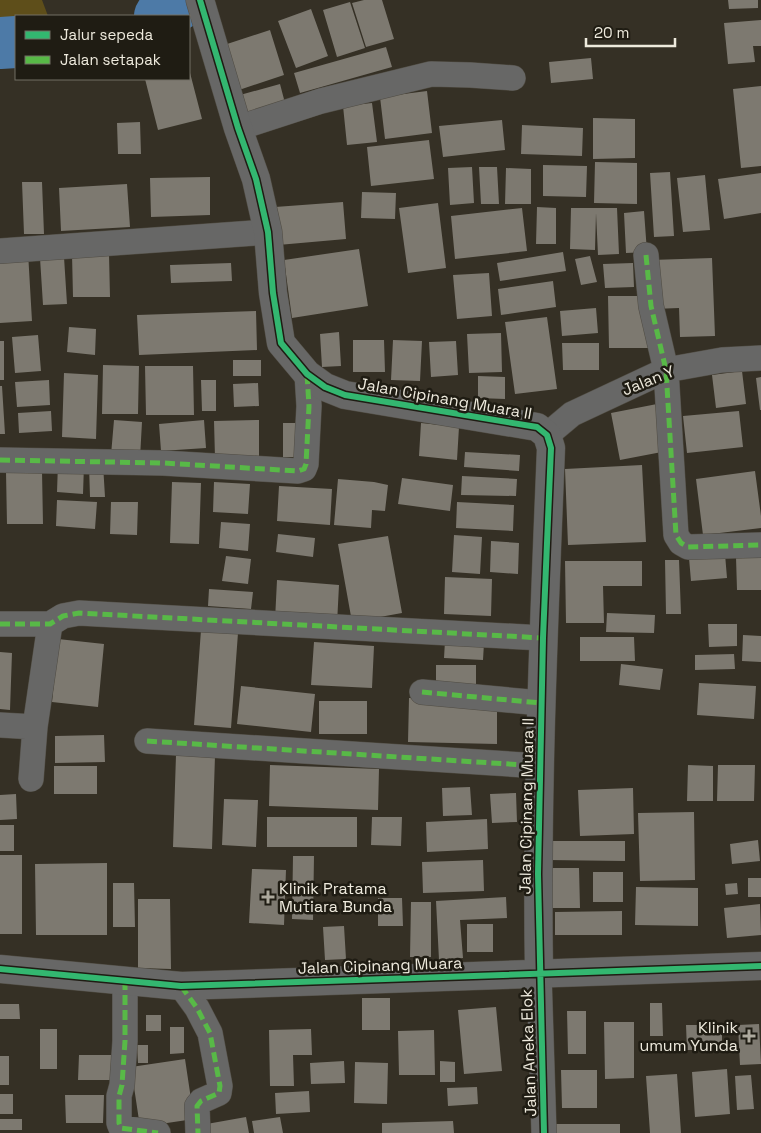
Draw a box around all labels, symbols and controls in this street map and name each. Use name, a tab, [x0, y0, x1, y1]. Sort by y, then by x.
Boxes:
legend	[15, 15, 190, 80]
scale bar	[586, 15, 675, 47]
text: 20 m	[594, 23, 629, 42]
text: Jalur sepeda	[60, 25, 154, 44]
text: Jalan setapak	[60, 50, 161, 69]
street label: Jalan Y	[619, 360, 678, 400]
street label: Jalan Cipinang Muara II	[356, 373, 534, 424]
street label: Jalan Cipinang Muara II	[514, 718, 539, 895]
place label: Klinik Pratama Mutiara Bunda	[279, 878, 392, 917]
marker: Klinik Pratama Mutiara Bunda	[261, 890, 275, 904]
street label: Jalan Cipinang Muara	[297, 952, 463, 979]
street label: Jalan Aneka Elok	[516, 988, 541, 1117]
place label: Klinik umum Yunda	[639, 1017, 738, 1056]
marker: Klinik umum Yunda	[742, 1029, 756, 1043]

